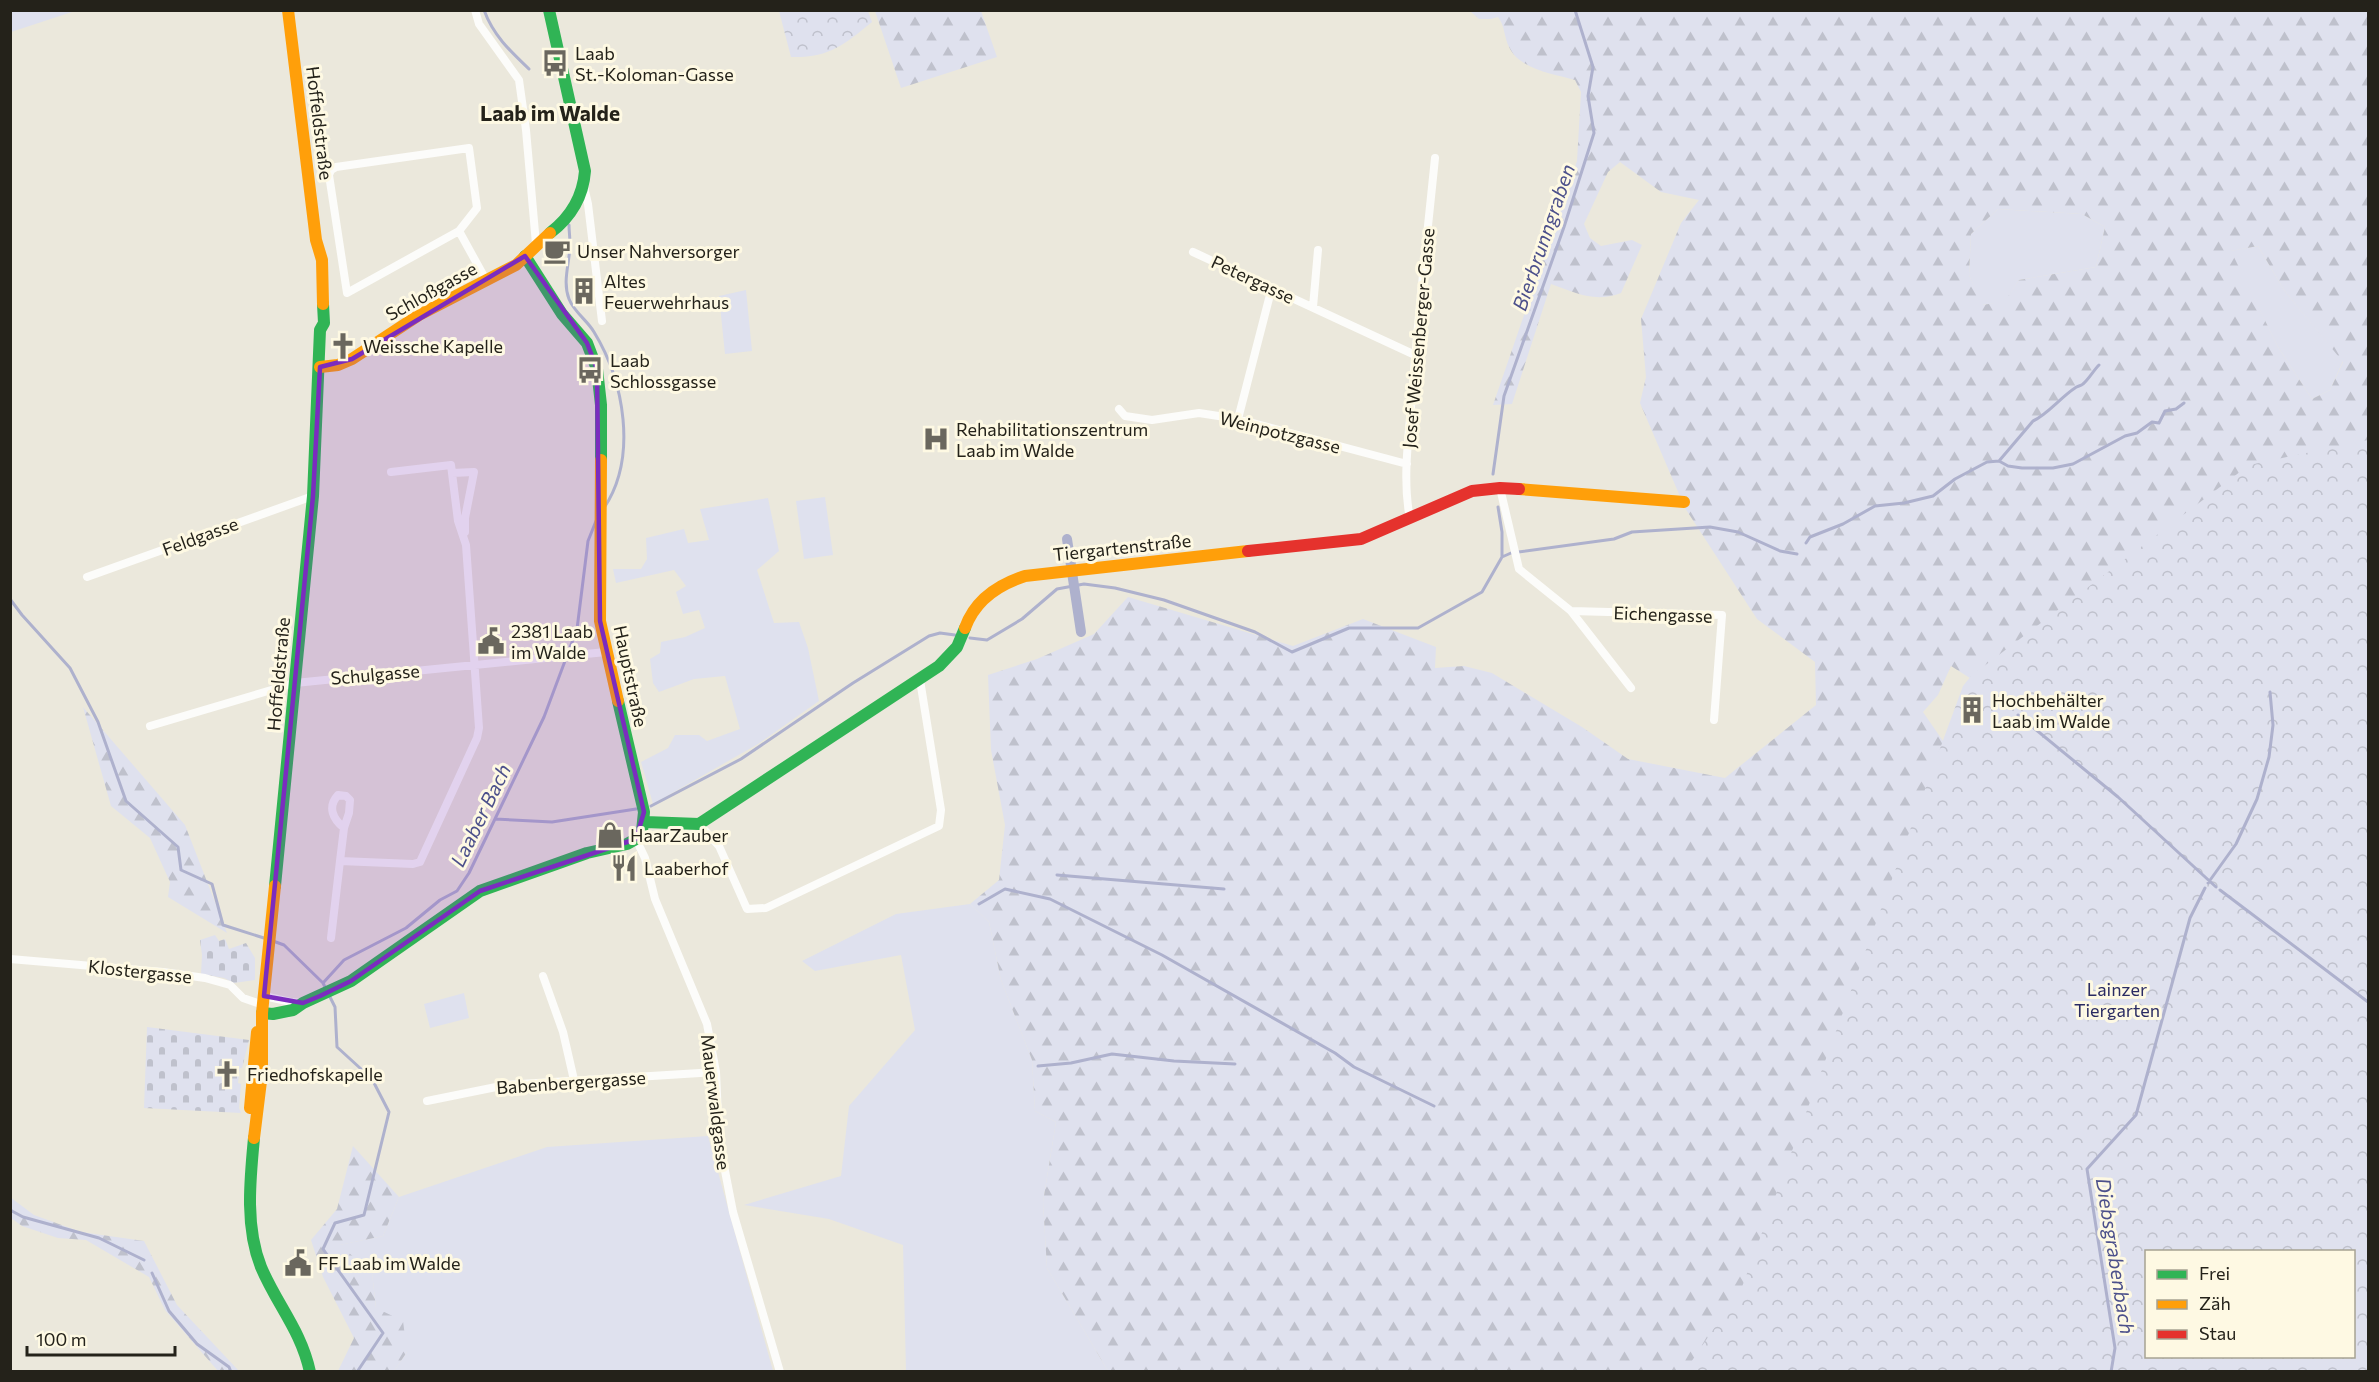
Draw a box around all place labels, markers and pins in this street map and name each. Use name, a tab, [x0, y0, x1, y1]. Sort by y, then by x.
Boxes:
place label: Laab St.-Koloman-Gasse	[575, 42, 734, 85]
bus stop icon: Laab St.-Koloman-Gasse	[540, 48, 570, 78]
cafe icon: Unser Nahversorger	[542, 236, 572, 266]
place label: Unser Nahversorger	[577, 240, 740, 262]
place label: Altes Feuerwehrhaus	[604, 270, 729, 313]
building icon: Altes Feuerwehrhaus	[569, 276, 599, 306]
church icon: Weissche Kapelle	[328, 331, 358, 361]
place label: Weissche Kapelle	[363, 335, 503, 357]
place label: Laab Schlossgasse	[610, 349, 716, 392]
bus stop icon: Laab Schlossgasse	[575, 355, 605, 385]
place label: Rehabilitationszentrum Laab im Walde	[956, 418, 1148, 461]
hospital icon: Rehabilitationszentrum Laab im Walde	[921, 424, 951, 454]
place label: 2381 Laab im Walde	[511, 620, 593, 663]
public building icon: 2381 Laab im Walde	[476, 626, 506, 656]
place label: Hochbehälter Laab im Walde	[1992, 689, 2110, 732]
building icon: Hochbehälter Laab im Walde	[1957, 695, 1987, 725]
shop icon: HaarZauber	[595, 820, 625, 850]
place label: HaarZauber	[630, 824, 728, 846]
restaurant icon: Laaberhof	[609, 853, 639, 883]
place label: Laaberhof	[644, 857, 729, 879]
church icon: Friedhofskapelle	[212, 1059, 242, 1089]
place label: Friedhofskapelle	[247, 1063, 383, 1085]
public building icon: FF Laab im Walde	[283, 1248, 313, 1278]
place label: FF Laab im Walde	[318, 1252, 460, 1274]

